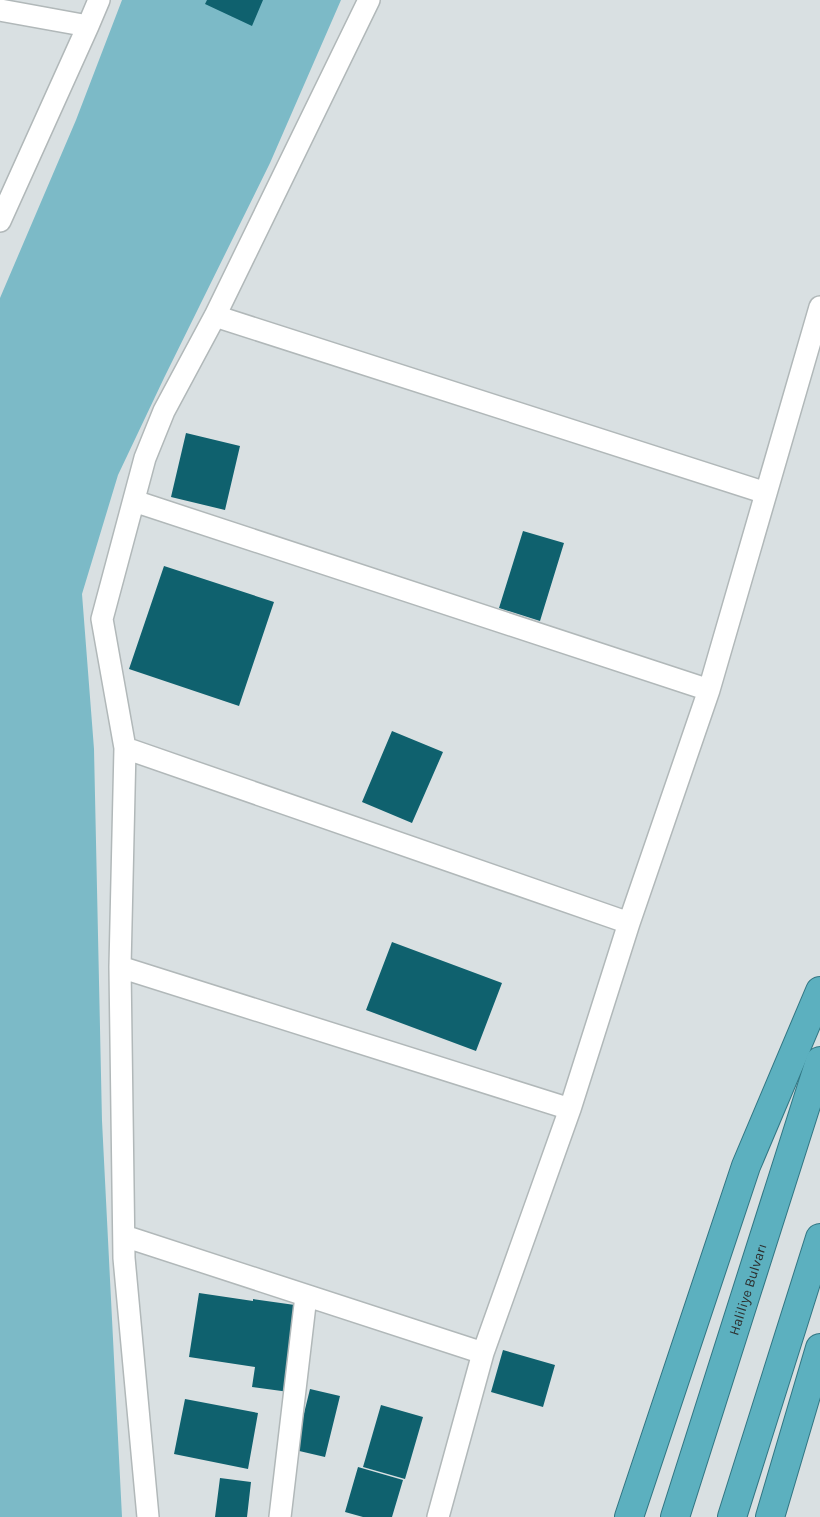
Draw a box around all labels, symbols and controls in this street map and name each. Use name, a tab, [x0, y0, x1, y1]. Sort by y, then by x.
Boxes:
street label: Haliliye Bulvarı	[725, 1241, 770, 1337]

